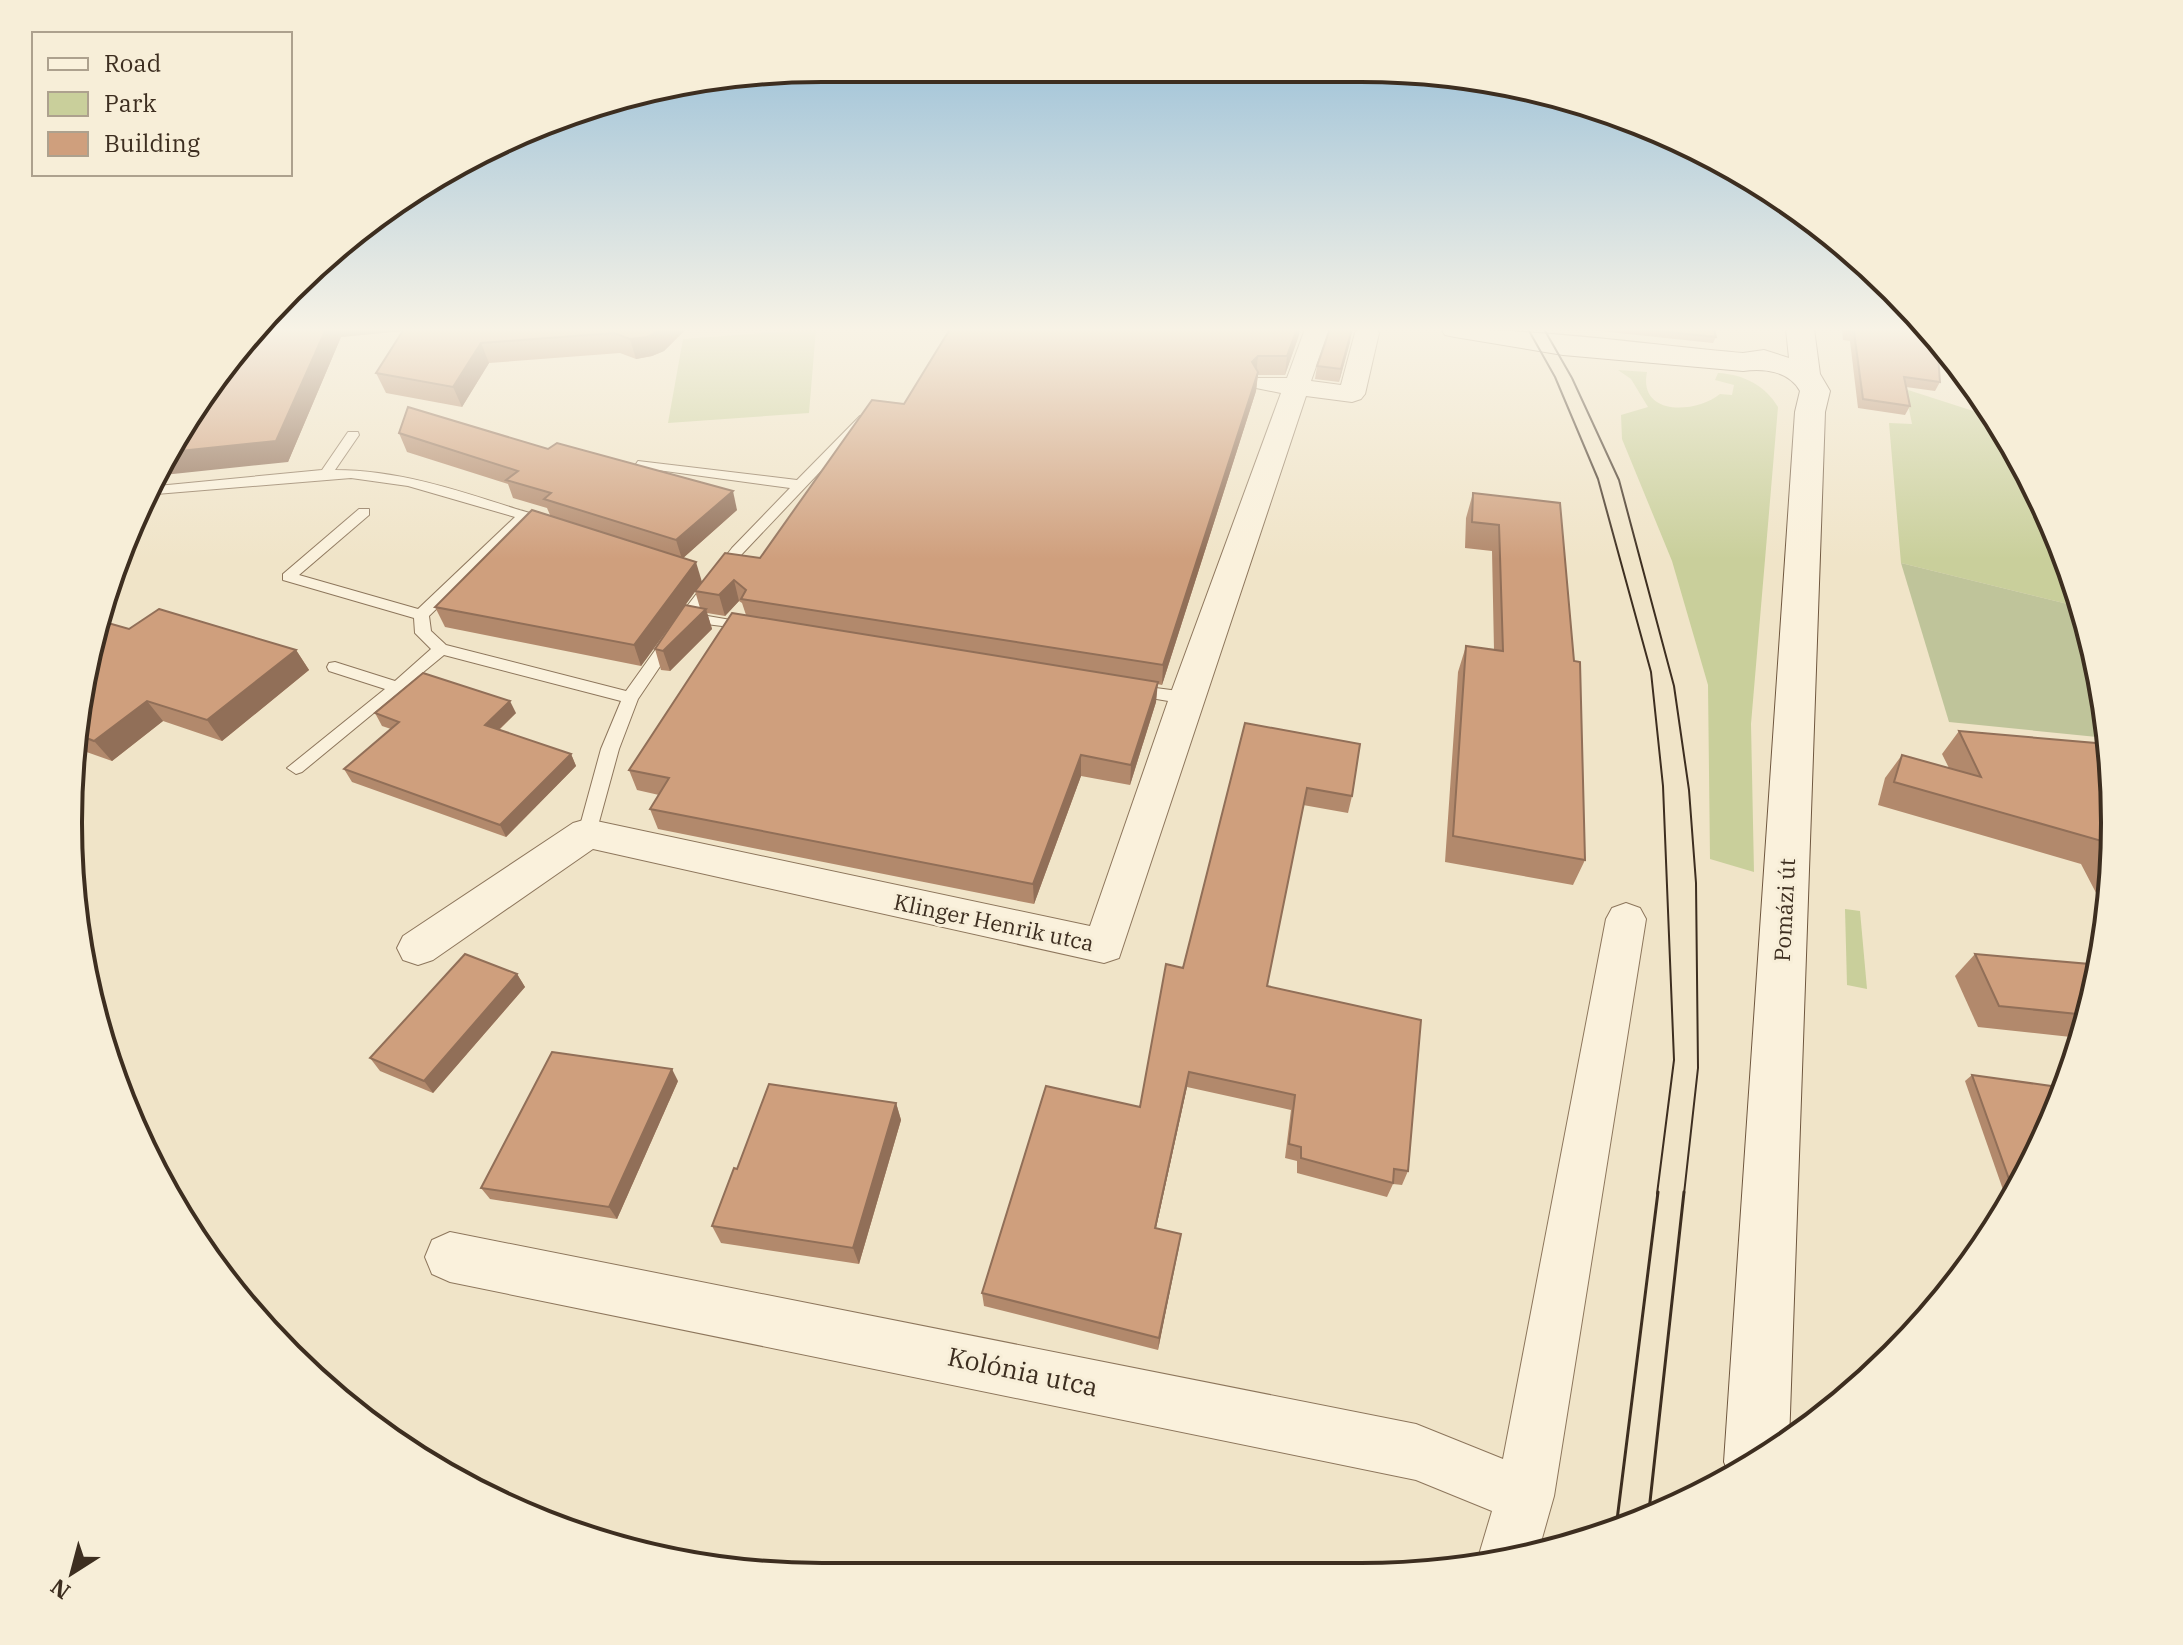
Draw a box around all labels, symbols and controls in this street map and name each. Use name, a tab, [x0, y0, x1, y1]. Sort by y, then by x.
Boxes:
legend	[32, 32, 292, 176]
text: Road	[104, 47, 161, 79]
text: Park	[104, 87, 156, 119]
text: Building	[104, 127, 200, 159]
street label: Pomázi út	[1767, 857, 1801, 962]
street label: Klinger Henrik utca	[891, 887, 1097, 957]
street label: Kolónia utca	[945, 1338, 1101, 1404]
north arrow	[32, 1533, 112, 1613]
text: N	[44, 1573, 76, 1606]

